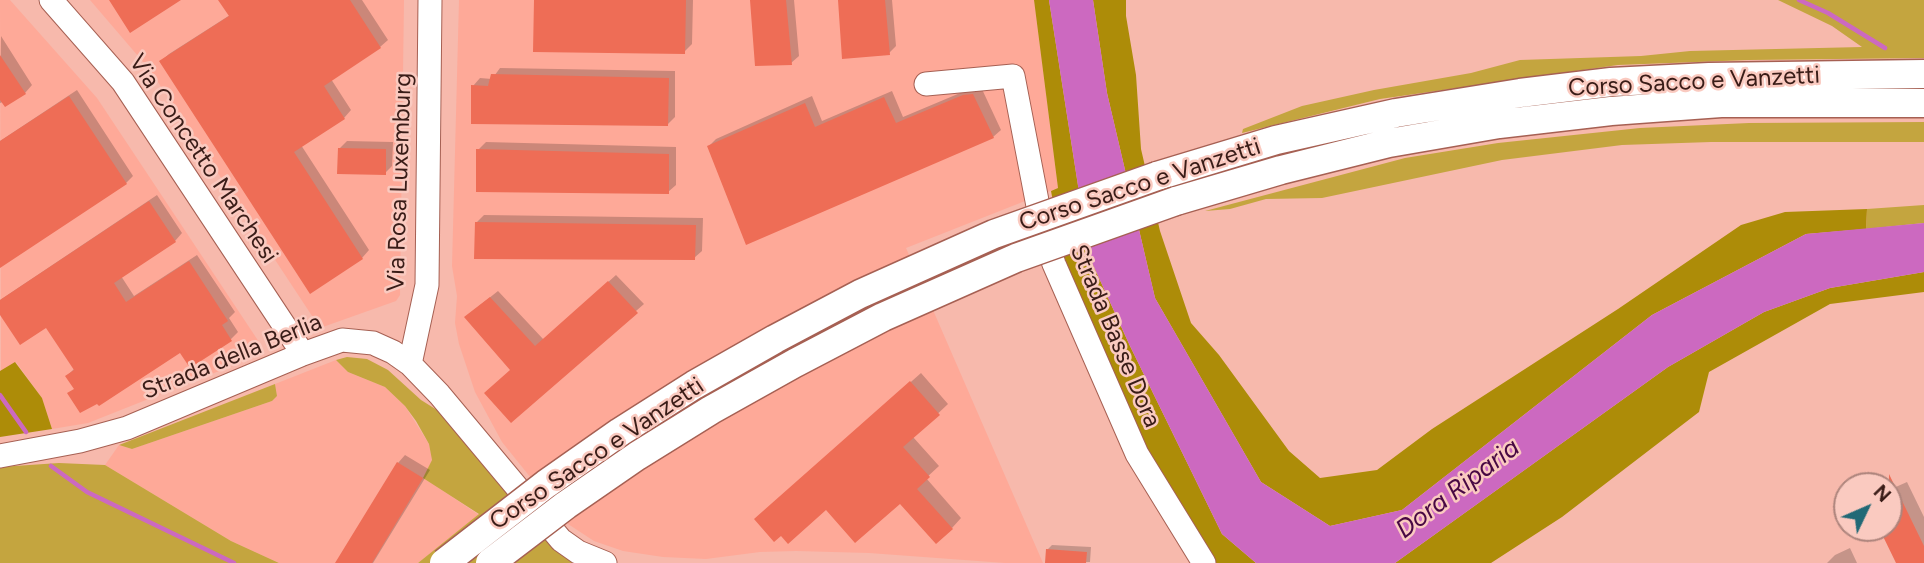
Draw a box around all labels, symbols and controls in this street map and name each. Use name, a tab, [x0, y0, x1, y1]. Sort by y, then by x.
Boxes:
street label: Via Concetto Marchesi	[122, 49, 284, 269]
street label: Corso Sacco e Vanzetti	[1567, 61, 1821, 103]
street label: Via Rosa Luxemburg	[382, 72, 418, 292]
street label: Corso Sacco e Vanzetti	[1016, 132, 1264, 238]
street label: Strada Basse Dora	[1064, 240, 1166, 432]
street label: Strada della Berlia	[138, 308, 326, 406]
street label: Corso Sacco e Vanzetti	[484, 372, 710, 536]
water label: Dora Riparia	[1390, 432, 1526, 546]
north arrow	[1833, 472, 1903, 542]
text: N	[1869, 480, 1895, 507]

